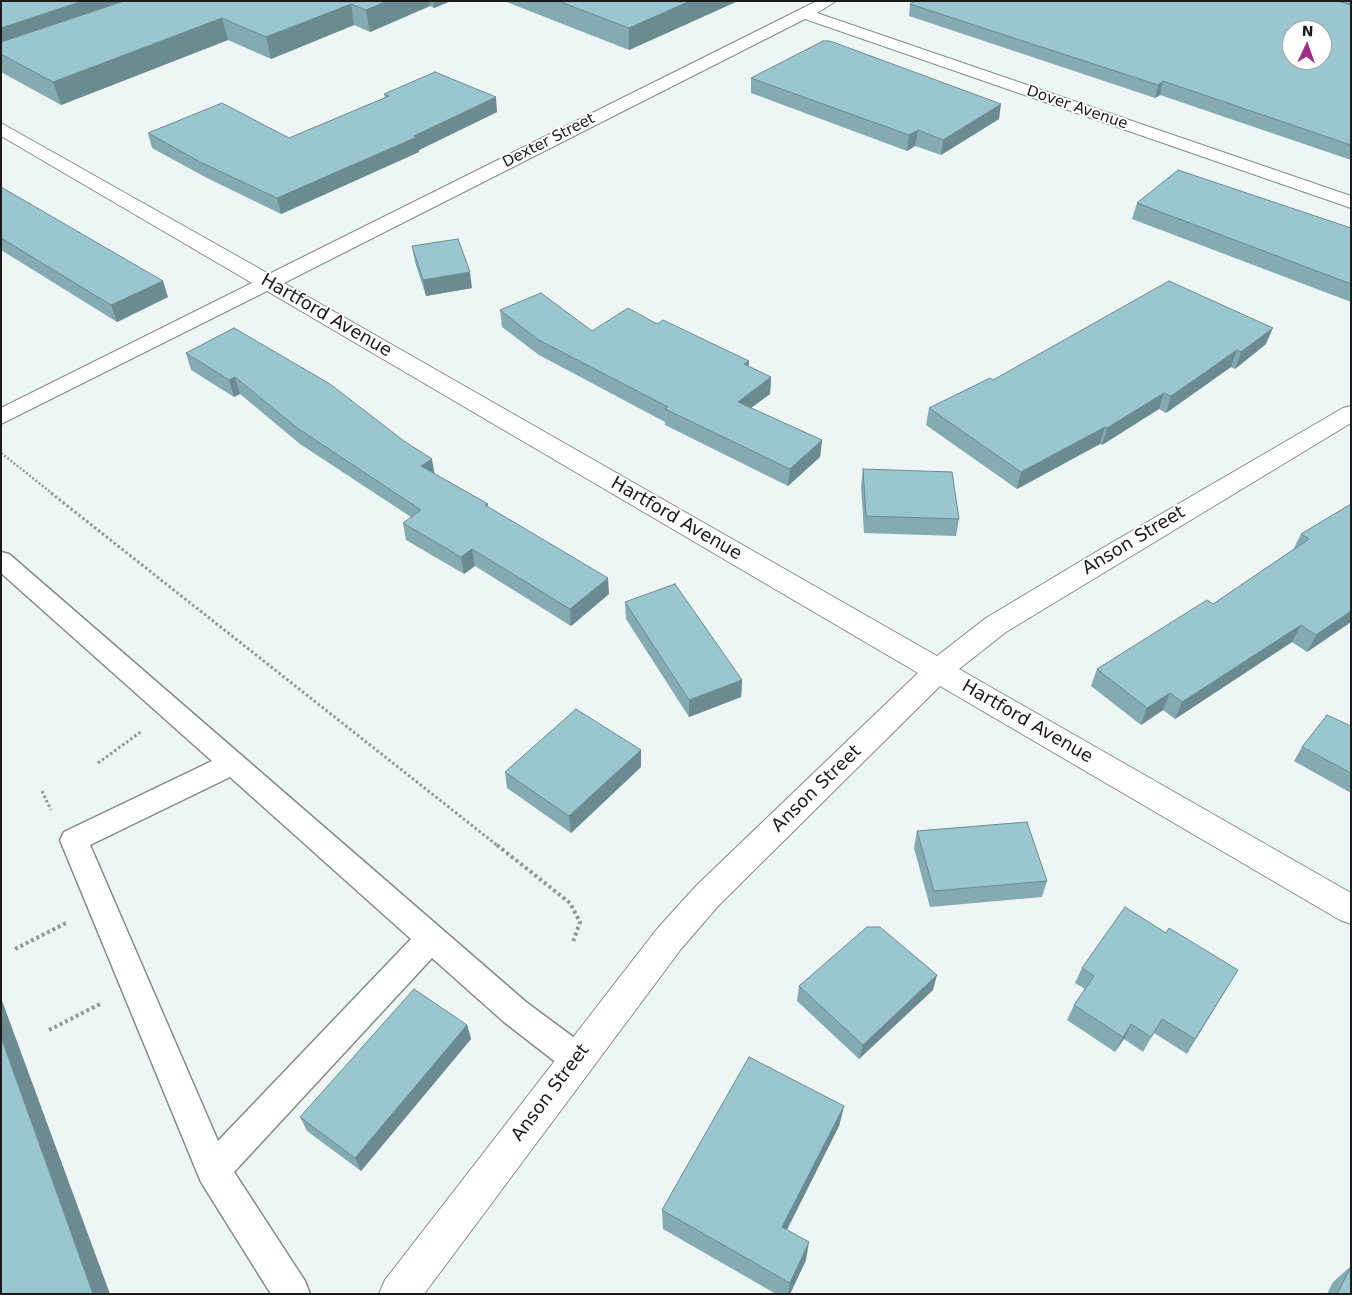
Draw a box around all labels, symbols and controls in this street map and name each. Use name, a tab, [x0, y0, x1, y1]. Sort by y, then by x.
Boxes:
north arrow	[1282, 20, 1332, 70]
text: N	[1301, 23, 1314, 39]
street label: Dover Avenue	[1024, 82, 1130, 134]
street label: Dexter Street	[500, 110, 598, 172]
street label: Hartford Avenue	[257, 270, 395, 362]
street label: Hartford Avenue	[607, 473, 745, 565]
street label: Anson Street	[1079, 502, 1189, 580]
street label: Hartford Avenue	[958, 676, 1096, 768]
street label: Anson Street	[768, 741, 866, 837]
street label: Anson Street	[507, 1040, 595, 1146]

